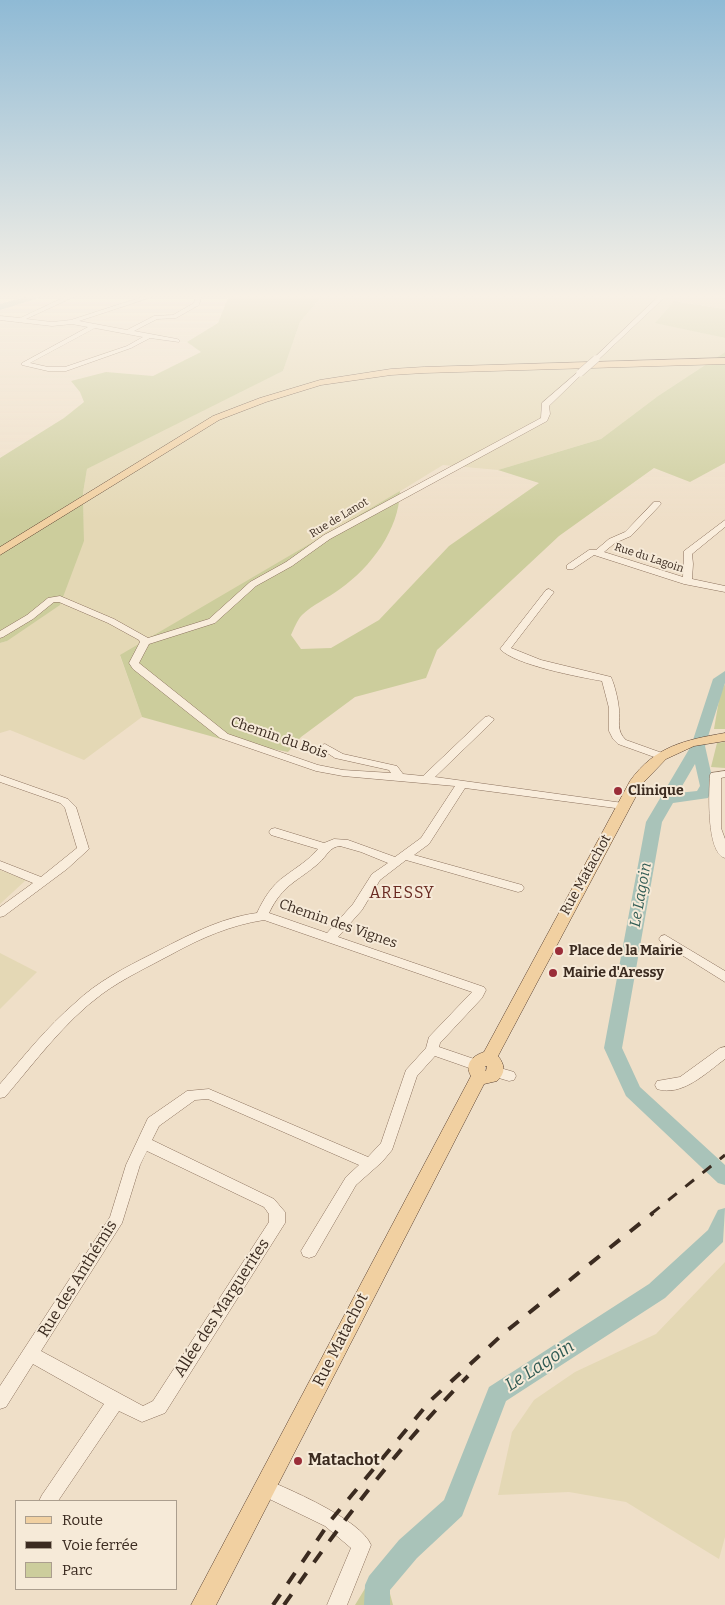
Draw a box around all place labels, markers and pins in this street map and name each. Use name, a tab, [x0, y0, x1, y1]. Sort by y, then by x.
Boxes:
place label: Clinique	[628, 783, 684, 799]
marker: Clinique	[612, 785, 624, 797]
place label: Place de la Mairie	[569, 943, 683, 959]
marker: Place de la Mairie	[553, 945, 565, 957]
place label: Mairie d'Aressy	[563, 965, 664, 981]
marker: Mairie d'Aressy	[547, 967, 559, 979]
place label: Matachot	[308, 1451, 380, 1471]
marker: Matachot	[292, 1455, 304, 1467]

